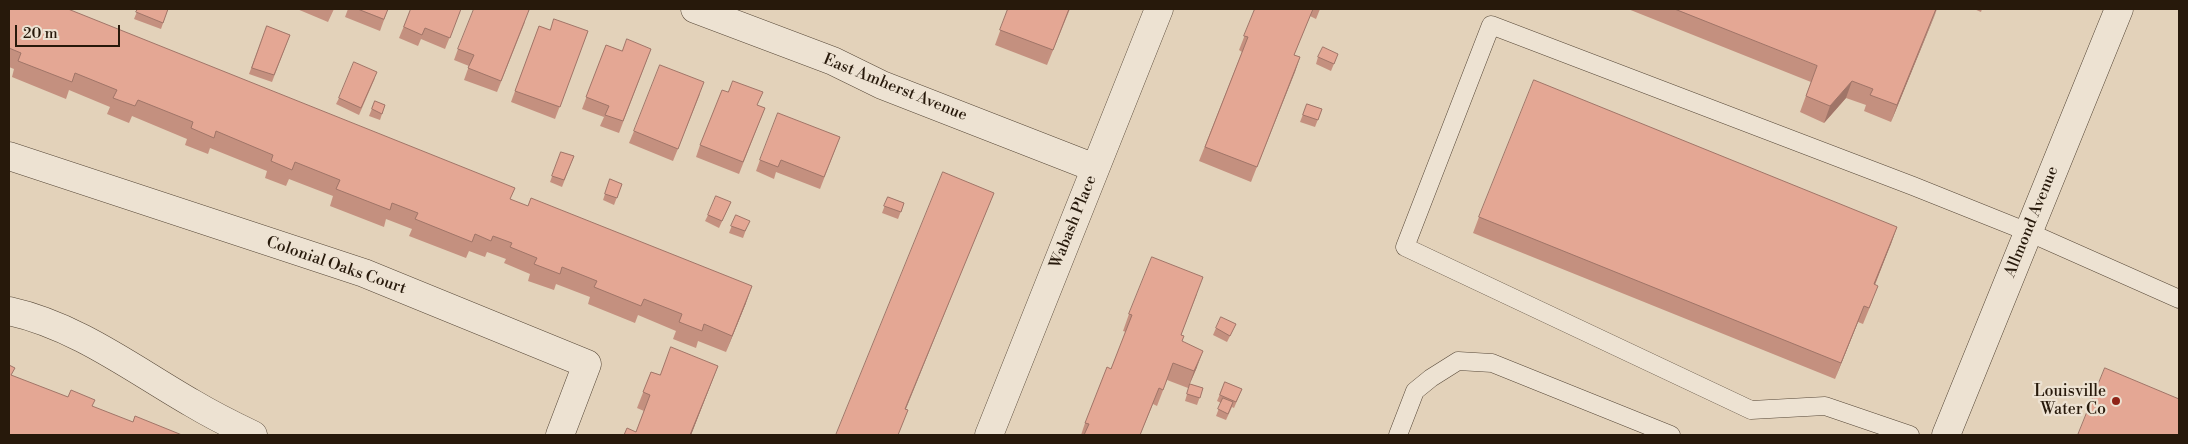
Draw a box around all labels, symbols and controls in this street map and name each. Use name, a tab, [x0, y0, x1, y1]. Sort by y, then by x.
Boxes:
scale bar	[18, 15, 122, 47]
text: 20 m	[23, 24, 58, 43]
street label: East Amherst Avenue	[820, 50, 970, 126]
street label: Allmond Avenue	[2001, 164, 2063, 280]
street label: Wabash Place	[1047, 173, 1101, 271]
street label: Colonial Oaks Court	[264, 233, 408, 299]
place label: Louisville Water Co	[2034, 382, 2106, 420]
marker: Louisville Water Co	[2110, 395, 2122, 407]

